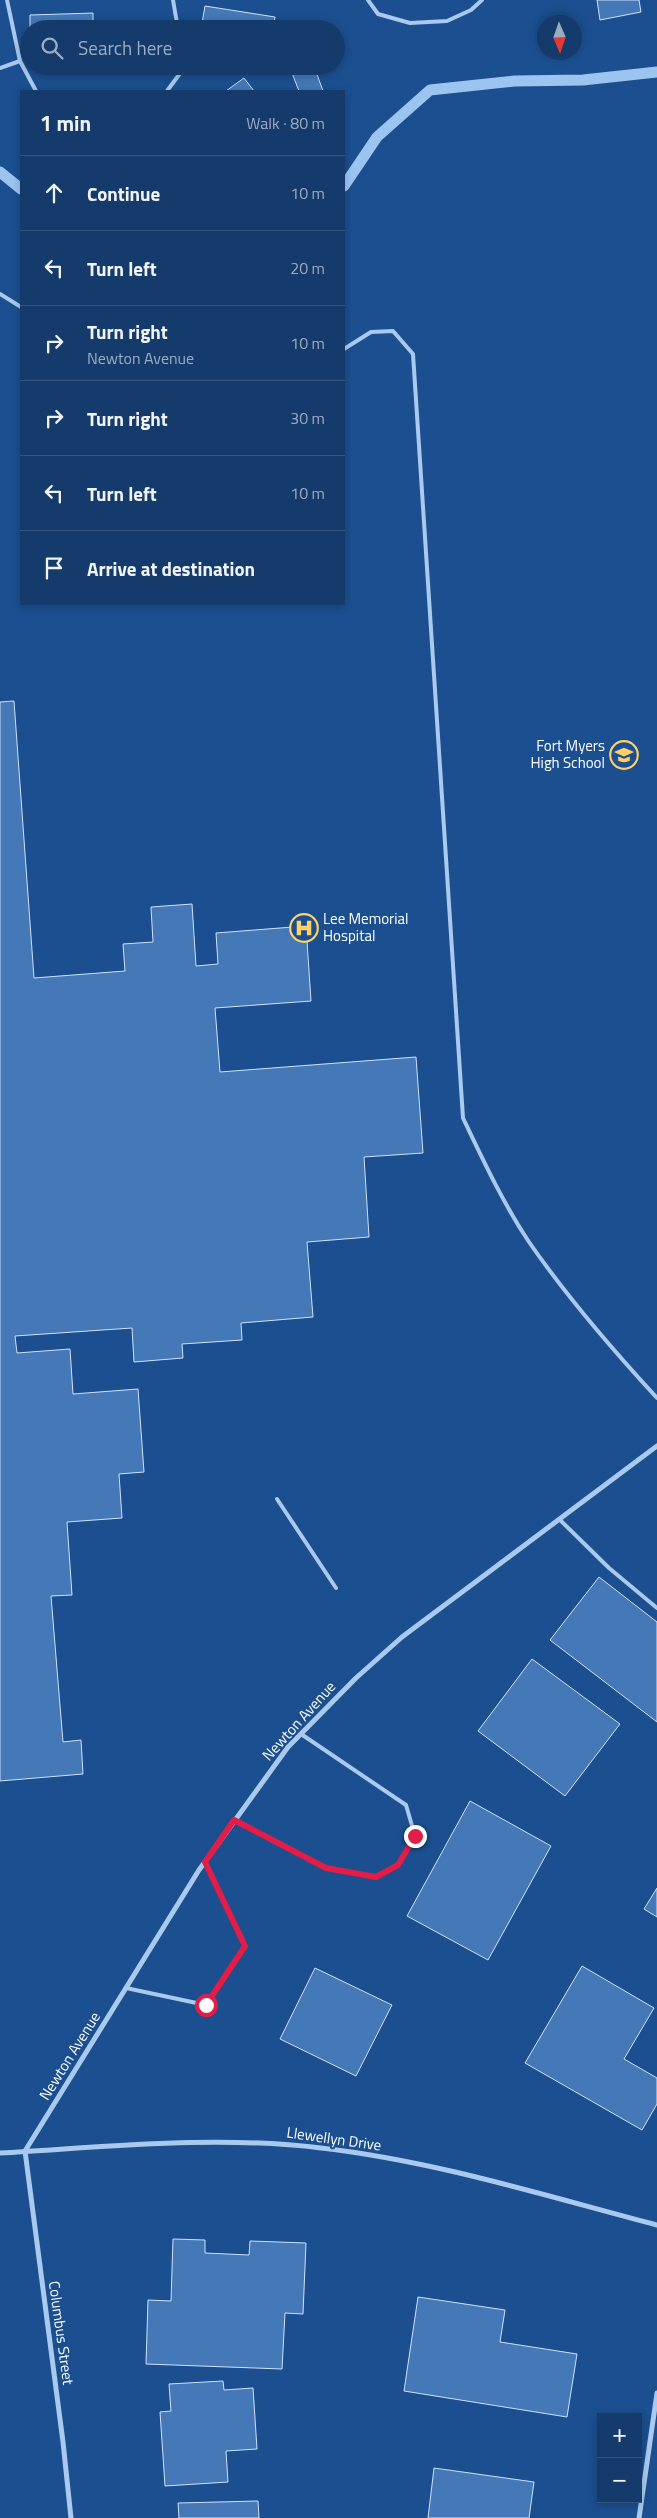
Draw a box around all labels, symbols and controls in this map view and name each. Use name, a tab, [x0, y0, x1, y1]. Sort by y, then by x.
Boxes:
north arrow	[537, 15, 582, 60]
search box	[20, 20, 345, 75]
text: Search here	[78, 33, 172, 62]
icon: search	[38, 34, 66, 62]
text: 1 min	[40, 107, 91, 139]
text: Walk · 80 m	[246, 111, 325, 135]
icon: ahead	[40, 179, 68, 207]
text: Continue	[87, 179, 160, 208]
text: 10 m	[290, 181, 325, 205]
icon: left	[40, 254, 68, 282]
text: Turn left	[87, 254, 157, 283]
text: 20 m	[290, 256, 325, 280]
text: Turn right	[87, 317, 168, 346]
icon: right	[40, 329, 68, 357]
text: 10 m	[290, 331, 325, 355]
text: Newton Avenue	[87, 346, 194, 370]
icon: right	[40, 404, 68, 432]
text: Turn right	[87, 404, 168, 433]
text: 30 m	[290, 406, 325, 430]
icon: left	[40, 479, 68, 507]
text: Turn left	[87, 479, 157, 508]
text: 10 m	[290, 481, 325, 505]
icon: arrive	[40, 554, 68, 582]
text: Arrive at destination	[87, 554, 255, 583]
place label: Fort Myers High School	[530, 734, 605, 774]
school or university icon: Fort Myers High School	[609, 740, 639, 770]
place label: Lee Memorial Hospital	[323, 907, 409, 947]
hospital icon: Lee Memorial Hospital	[289, 913, 319, 943]
street label: Newton Avenue	[256, 1676, 341, 1766]
route end	[404, 1825, 427, 1848]
route start	[195, 1994, 218, 2017]
street label: Newton Avenue	[33, 2007, 106, 2104]
street label: Llewellyn Drive	[285, 2120, 383, 2157]
street label: Columbus Street	[43, 2279, 80, 2387]
map controls	[597, 2413, 642, 2503]
button: +	[597, 2413, 642, 2458]
button: −	[597, 2458, 642, 2503]

